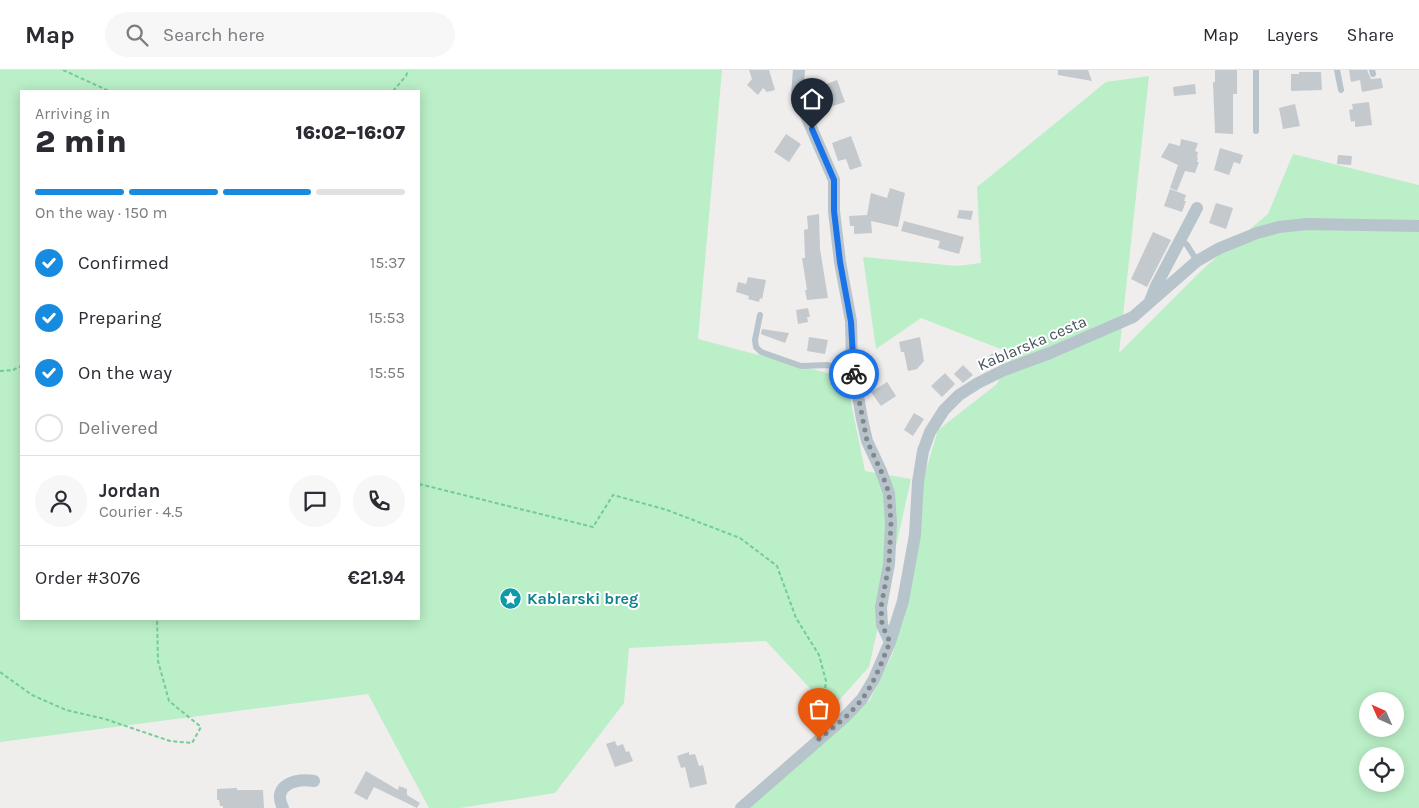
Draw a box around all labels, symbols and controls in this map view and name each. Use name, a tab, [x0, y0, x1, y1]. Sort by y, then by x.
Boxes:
search box	[105, 12, 455, 57]
text: Map	[25, 21, 75, 49]
icon: search	[123, 21, 151, 49]
text: Search here	[163, 24, 265, 46]
text: Map	[1203, 24, 1239, 46]
text: Layers	[1267, 24, 1319, 46]
text: Share	[1347, 24, 1394, 46]
pin	[791, 78, 833, 129]
icon: home	[798, 85, 826, 113]
text: Arriving in	[35, 104, 110, 123]
text: 16:02–16:07	[296, 122, 405, 144]
text: 2 min	[35, 123, 127, 160]
text: On the way · 150 m	[35, 203, 167, 222]
icon: check	[35, 249, 63, 277]
text: Confirmed	[78, 252, 169, 274]
text: 15:37	[370, 253, 405, 272]
icon: check	[35, 304, 63, 332]
text: Preparing	[78, 307, 161, 329]
text: 15:53	[369, 308, 405, 327]
street label: Kablarska cesta	[975, 311, 1089, 375]
courier	[829, 349, 879, 399]
icon: check	[35, 359, 63, 387]
icon: bike	[840, 360, 868, 388]
text: On the way	[78, 362, 172, 384]
text: 15:55	[369, 363, 405, 382]
text: Delivered	[78, 417, 158, 439]
button: person	[35, 475, 87, 527]
button: chat	[289, 475, 341, 527]
button: phone	[353, 475, 405, 527]
text: Jordan	[99, 480, 160, 502]
text: Courier · 4.5	[99, 502, 183, 521]
text: Order #3076	[35, 567, 141, 589]
text: €21.94	[348, 567, 405, 589]
place icon: Kablarski breg	[499, 586, 523, 610]
place label: Kablarski breg	[527, 589, 638, 608]
pin	[798, 688, 840, 739]
north arrow	[1359, 692, 1404, 738]
map controls	[1359, 692, 1404, 792]
icon: bag	[805, 695, 833, 723]
button: locate	[1359, 747, 1404, 792]

